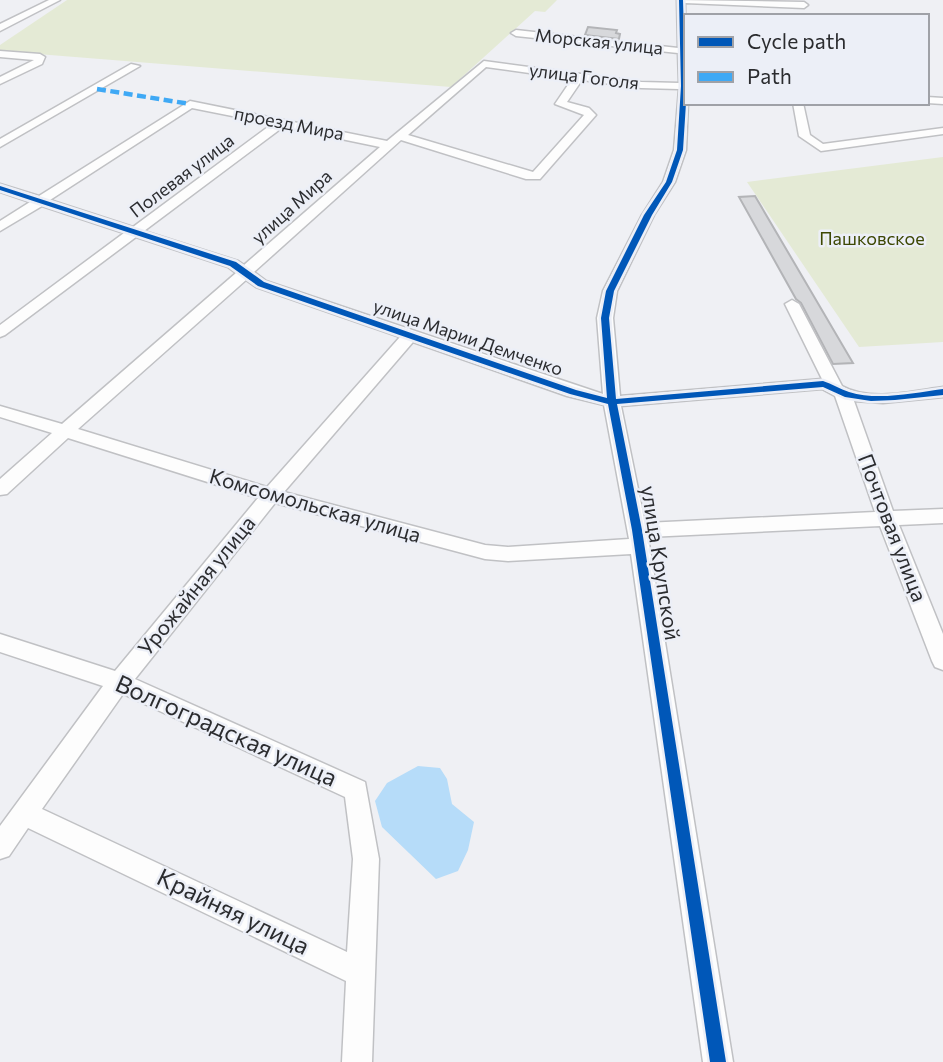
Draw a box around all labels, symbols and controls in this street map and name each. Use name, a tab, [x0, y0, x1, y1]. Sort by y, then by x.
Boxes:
legend	[684, 14, 929, 105]
street label: Морская улица	[534, 23, 664, 59]
text: Cycle path	[747, 28, 846, 53]
street label: улица Гоголя	[528, 58, 640, 94]
text: Path	[747, 63, 792, 88]
street label: проезд Мира	[233, 102, 346, 144]
street label: Полевая улица	[125, 129, 238, 222]
street label: улица Мира	[247, 165, 336, 248]
park label: Пашковское	[819, 227, 925, 249]
street label: улица Марии Демченко	[371, 294, 566, 380]
street label: Почтовая улица	[854, 450, 933, 605]
street label: Комсомольская улица	[207, 462, 424, 547]
street label: улица Крупской	[637, 484, 686, 642]
street label: Урожайная улица	[132, 510, 260, 660]
street label: Волгоградская улица	[111, 668, 342, 792]
street label: Крайняя улица	[153, 861, 314, 960]

